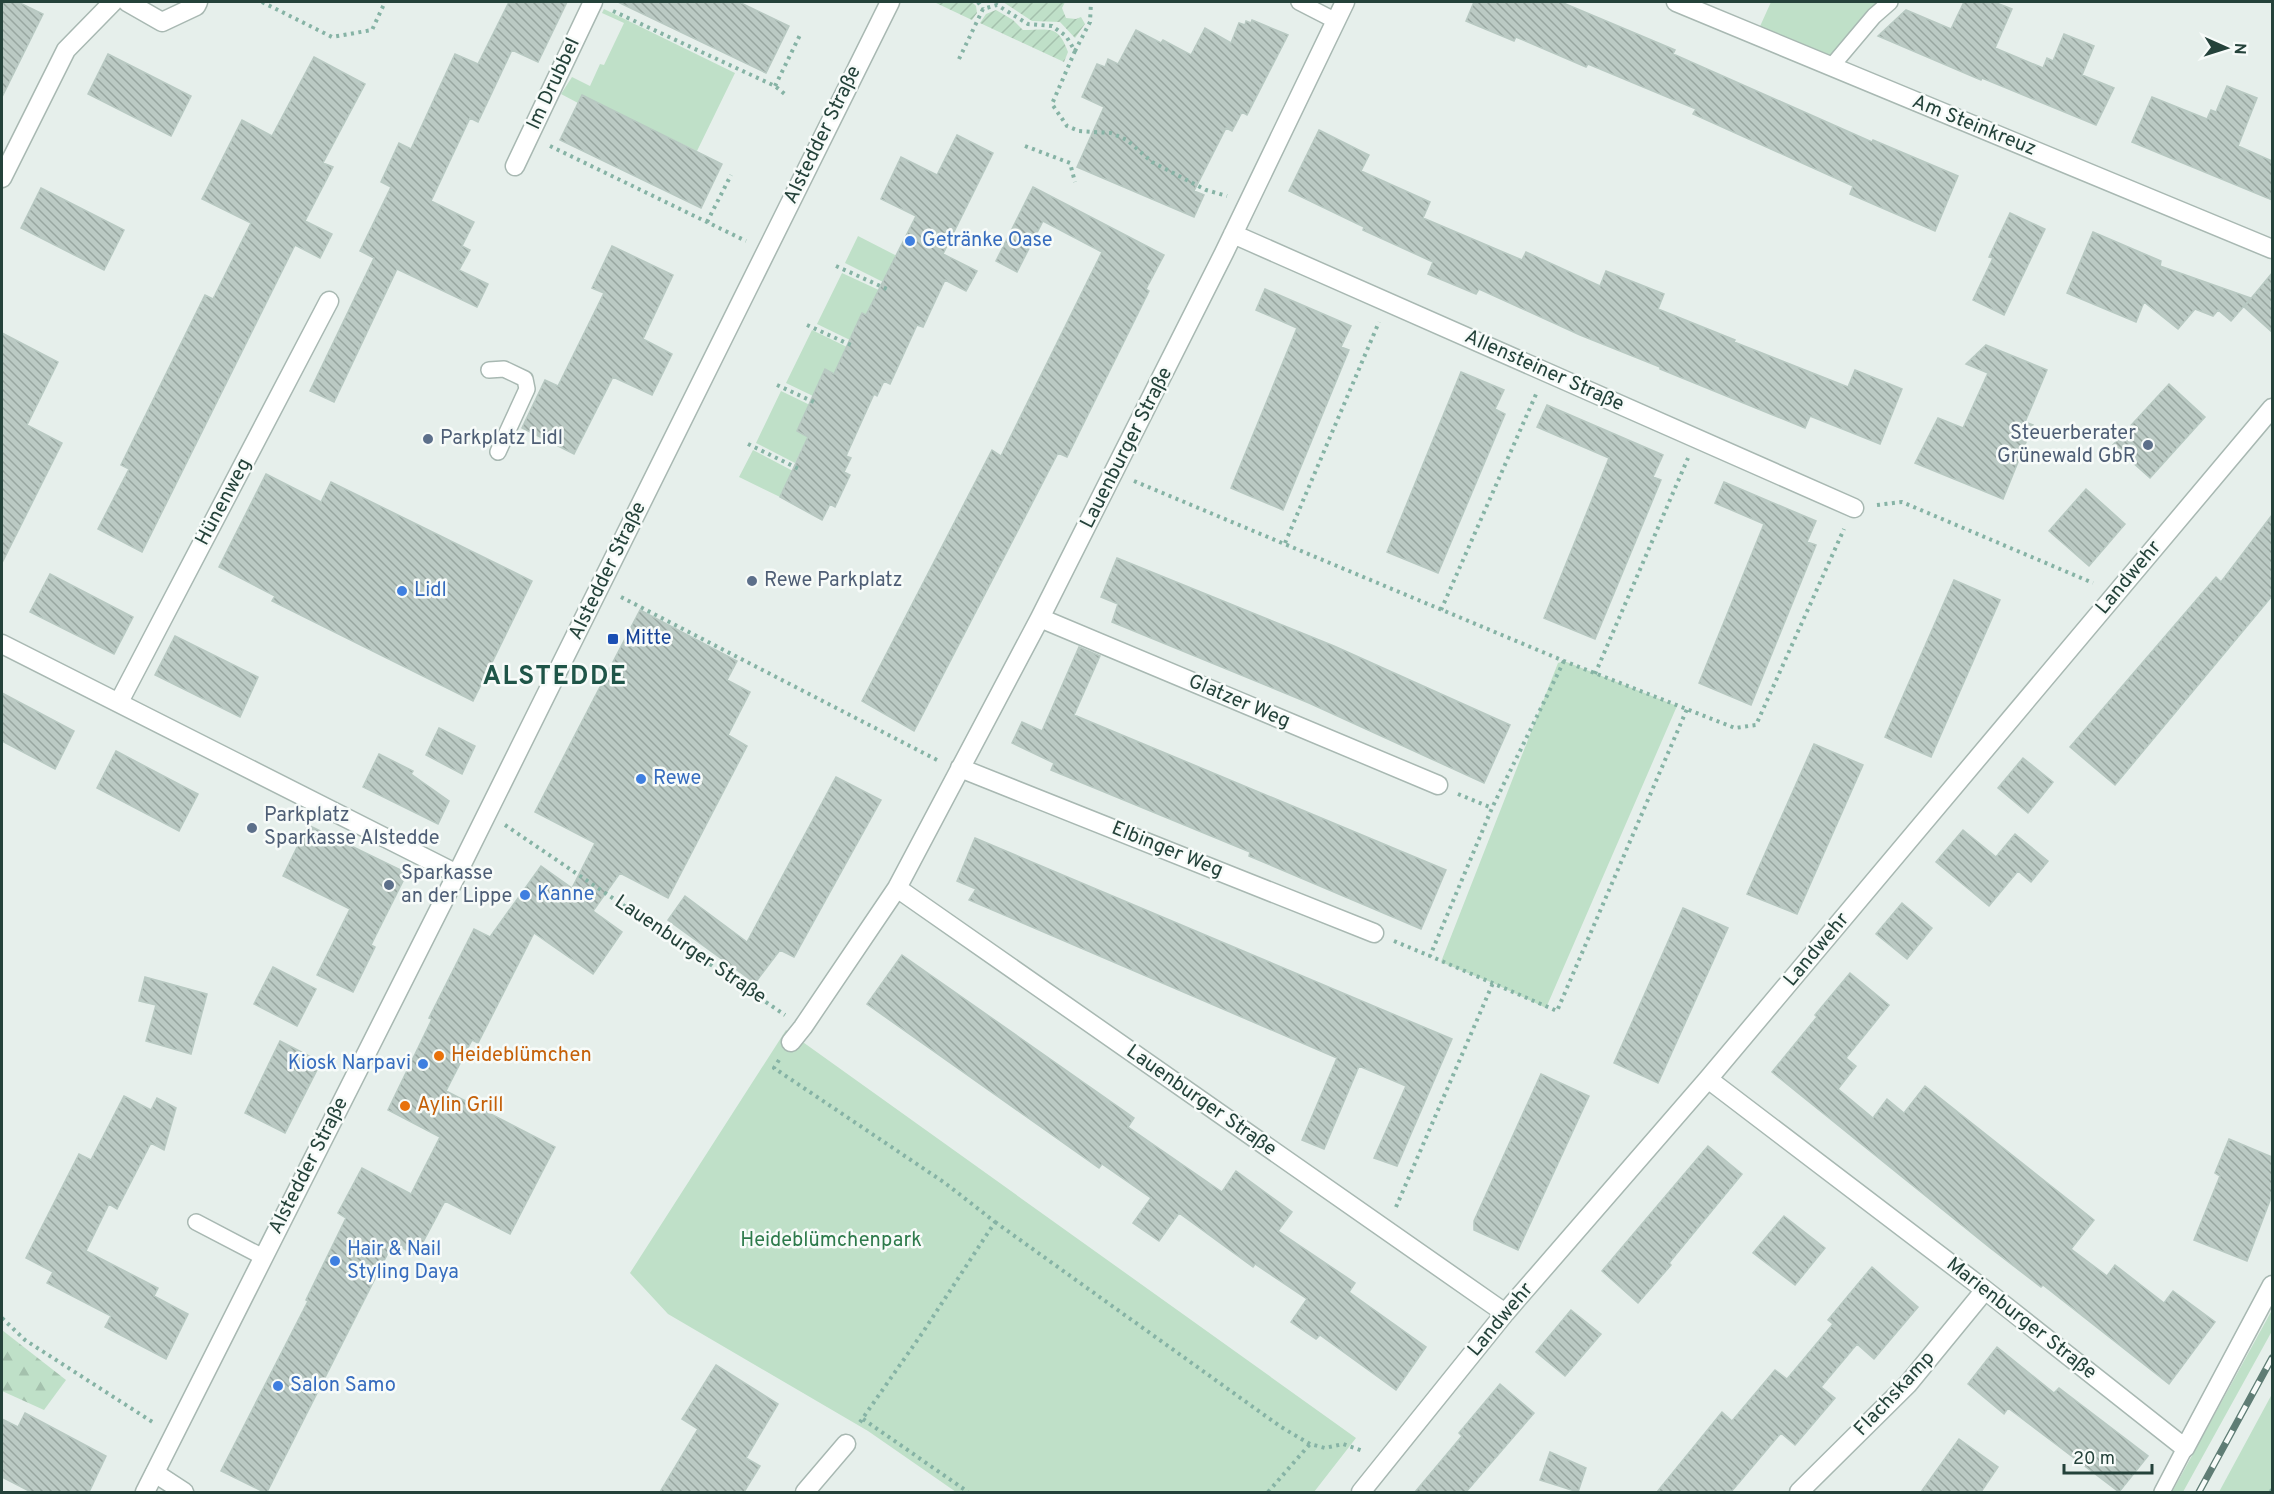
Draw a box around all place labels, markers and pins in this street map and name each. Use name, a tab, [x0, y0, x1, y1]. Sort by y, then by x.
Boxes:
place label: Getränke Oase	[922, 228, 1052, 254]
marker: Getränke Oase	[903, 234, 917, 248]
place label: Steuerberater Grünewald GbR	[1997, 421, 2136, 470]
place label: Parkplatz Lidl	[440, 426, 563, 452]
marker: Parkplatz Lidl	[421, 432, 435, 446]
marker: Steuerberater Grünewald GbR	[2141, 438, 2155, 452]
place label: Rewe Parkplatz	[764, 568, 903, 594]
marker: Rewe Parkplatz	[745, 574, 759, 588]
place label: Lidl	[414, 578, 447, 604]
marker: Lidl	[395, 584, 409, 598]
place label: Mitte	[625, 626, 672, 652]
marker: Mitte	[606, 632, 620, 646]
place label: Rewe	[653, 766, 701, 792]
marker: Rewe	[634, 772, 648, 786]
place label: Parkplatz Sparkasse Alstedde	[264, 803, 440, 852]
marker: Parkplatz Sparkasse Alstedde	[245, 821, 259, 835]
place label: Sparkasse an der Lippe	[401, 861, 512, 910]
marker: Sparkasse an der Lippe	[382, 878, 396, 892]
place label: Kanne	[537, 882, 595, 908]
marker: Kanne	[518, 888, 532, 902]
place label: Heideblümchen	[451, 1043, 592, 1069]
marker: Heideblümchen	[432, 1049, 446, 1063]
place label: Kiosk Narpavi	[288, 1051, 411, 1077]
marker: Kiosk Narpavi	[416, 1057, 430, 1071]
place label: Aylin Grill	[417, 1093, 503, 1119]
marker: Aylin Grill	[398, 1099, 412, 1113]
place label: Hair & Nail Styling Daya	[347, 1237, 459, 1286]
marker: Hair & Nail Styling Daya	[328, 1254, 342, 1268]
place label: Salon Samo	[290, 1373, 396, 1399]
marker: Salon Samo	[271, 1379, 285, 1393]

